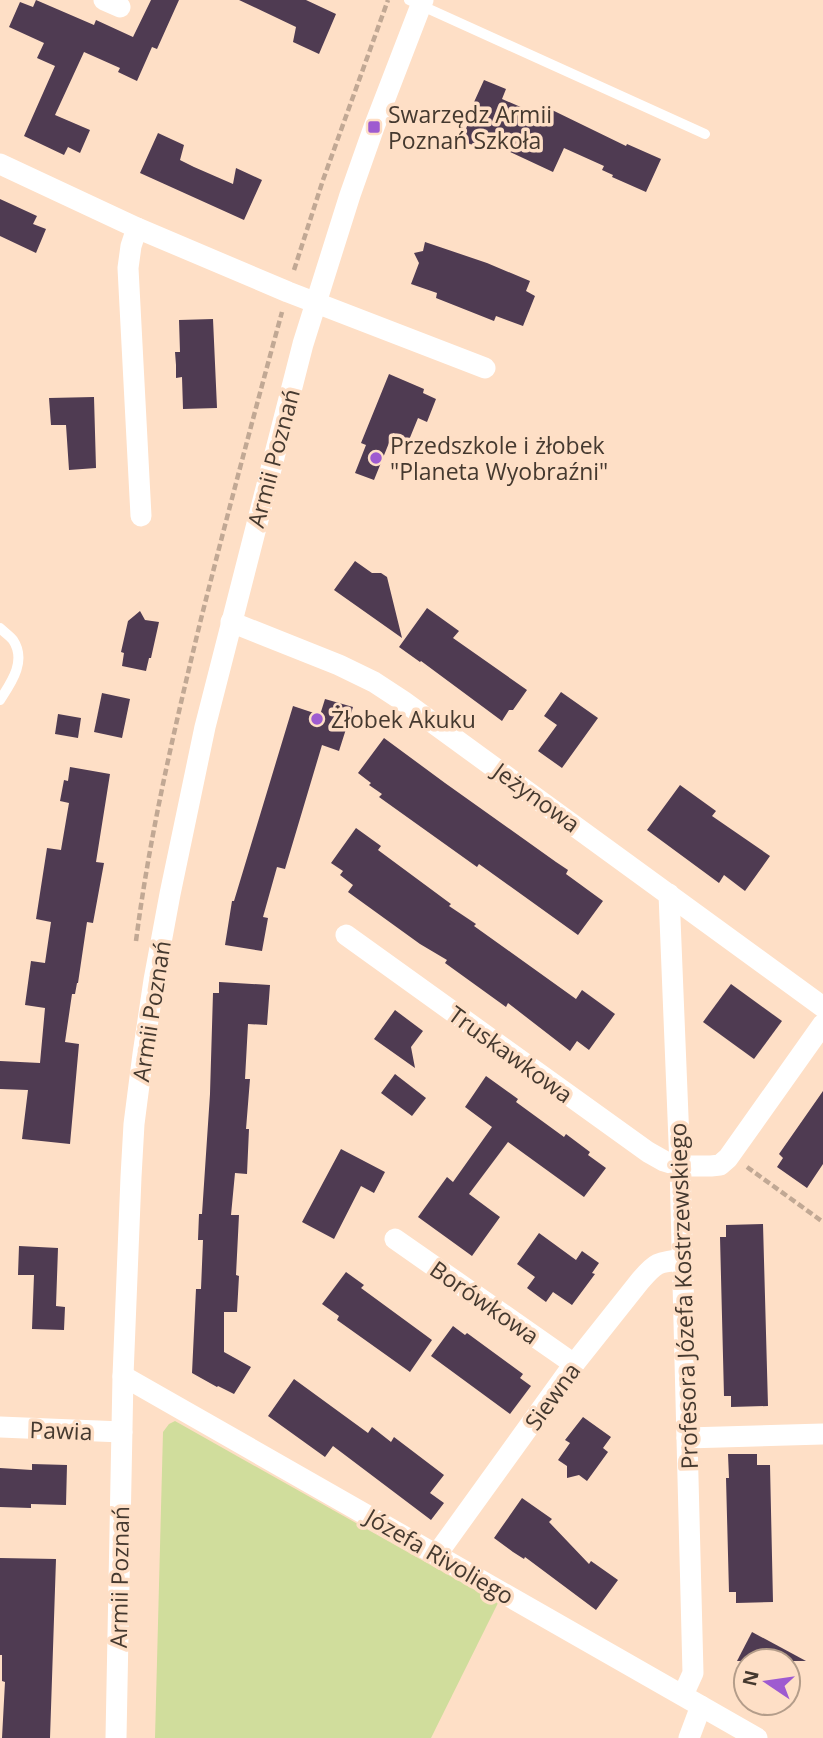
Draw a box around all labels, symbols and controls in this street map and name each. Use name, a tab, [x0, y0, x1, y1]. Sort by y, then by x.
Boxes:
place label: Swarzędz Armii Poznań Szkoła	[388, 98, 552, 156]
marker: Swarzędz Armii Poznań Szkoła	[366, 119, 382, 135]
street label: Armii Poznań	[239, 385, 307, 531]
place label: Przedszkole i żłobek "Planeta Wyobraźni"	[390, 429, 608, 487]
marker: Przedszkole i żłobek "Planeta Wyobraźni"	[368, 450, 384, 466]
place label: Żłobek Akuku	[331, 703, 476, 735]
marker: Żłobek Akuku	[309, 711, 325, 727]
street label: Jeżynowa	[486, 754, 587, 839]
street label: Armii Poznań	[124, 938, 178, 1084]
street label: Truskawkowa	[442, 998, 580, 1110]
street label: Profesora Józefa Kostrzewskiego	[661, 1122, 705, 1470]
street label: Borówkowa	[424, 1253, 546, 1351]
street label: Siewna	[517, 1356, 587, 1436]
street label: Pawia	[29, 1413, 93, 1447]
street label: Józefa Rivoliego	[358, 1500, 520, 1611]
street label: Armii Poznań	[102, 1506, 136, 1648]
north arrow	[732, 1647, 802, 1717]
text: N	[736, 1668, 765, 1689]

